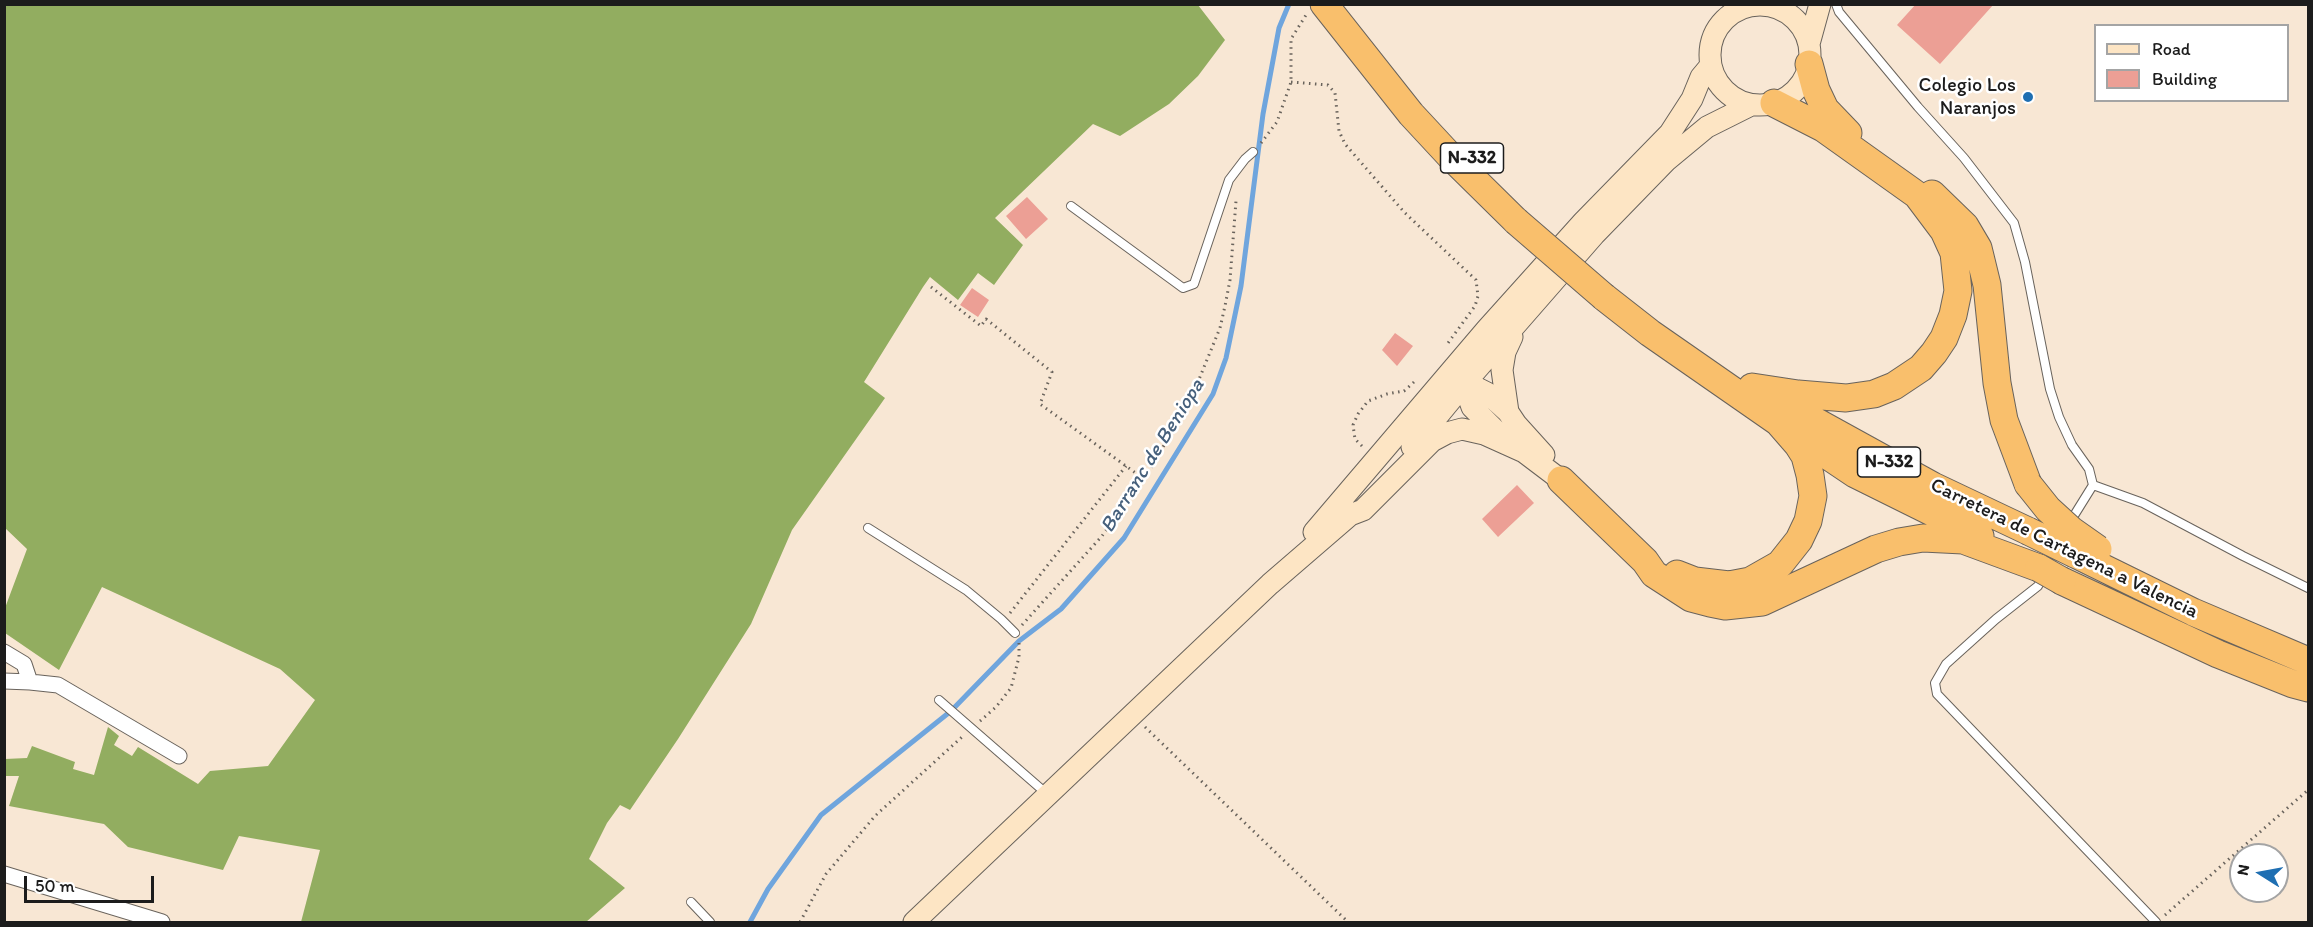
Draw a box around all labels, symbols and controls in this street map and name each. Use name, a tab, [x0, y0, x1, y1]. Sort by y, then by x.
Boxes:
legend	[2094, 24, 2289, 102]
text: Road	[2152, 38, 2191, 60]
text: Building	[2152, 68, 2217, 90]
place label: Colegio Los Naranjos	[1919, 74, 2016, 121]
marker: Colegio Los Naranjos	[2021, 90, 2035, 104]
road number: N-332	[1440, 143, 1504, 173]
water label: Barranc de Beniopa	[1096, 374, 1210, 538]
road number: N-332	[1858, 447, 1920, 477]
street label: Carretera de Cartagena a Valencia	[1926, 474, 2202, 624]
north arrow	[2229, 843, 2289, 903]
text: N	[2232, 863, 2253, 877]
scale bar	[27, 864, 158, 902]
text: 50 m	[35, 875, 75, 897]

